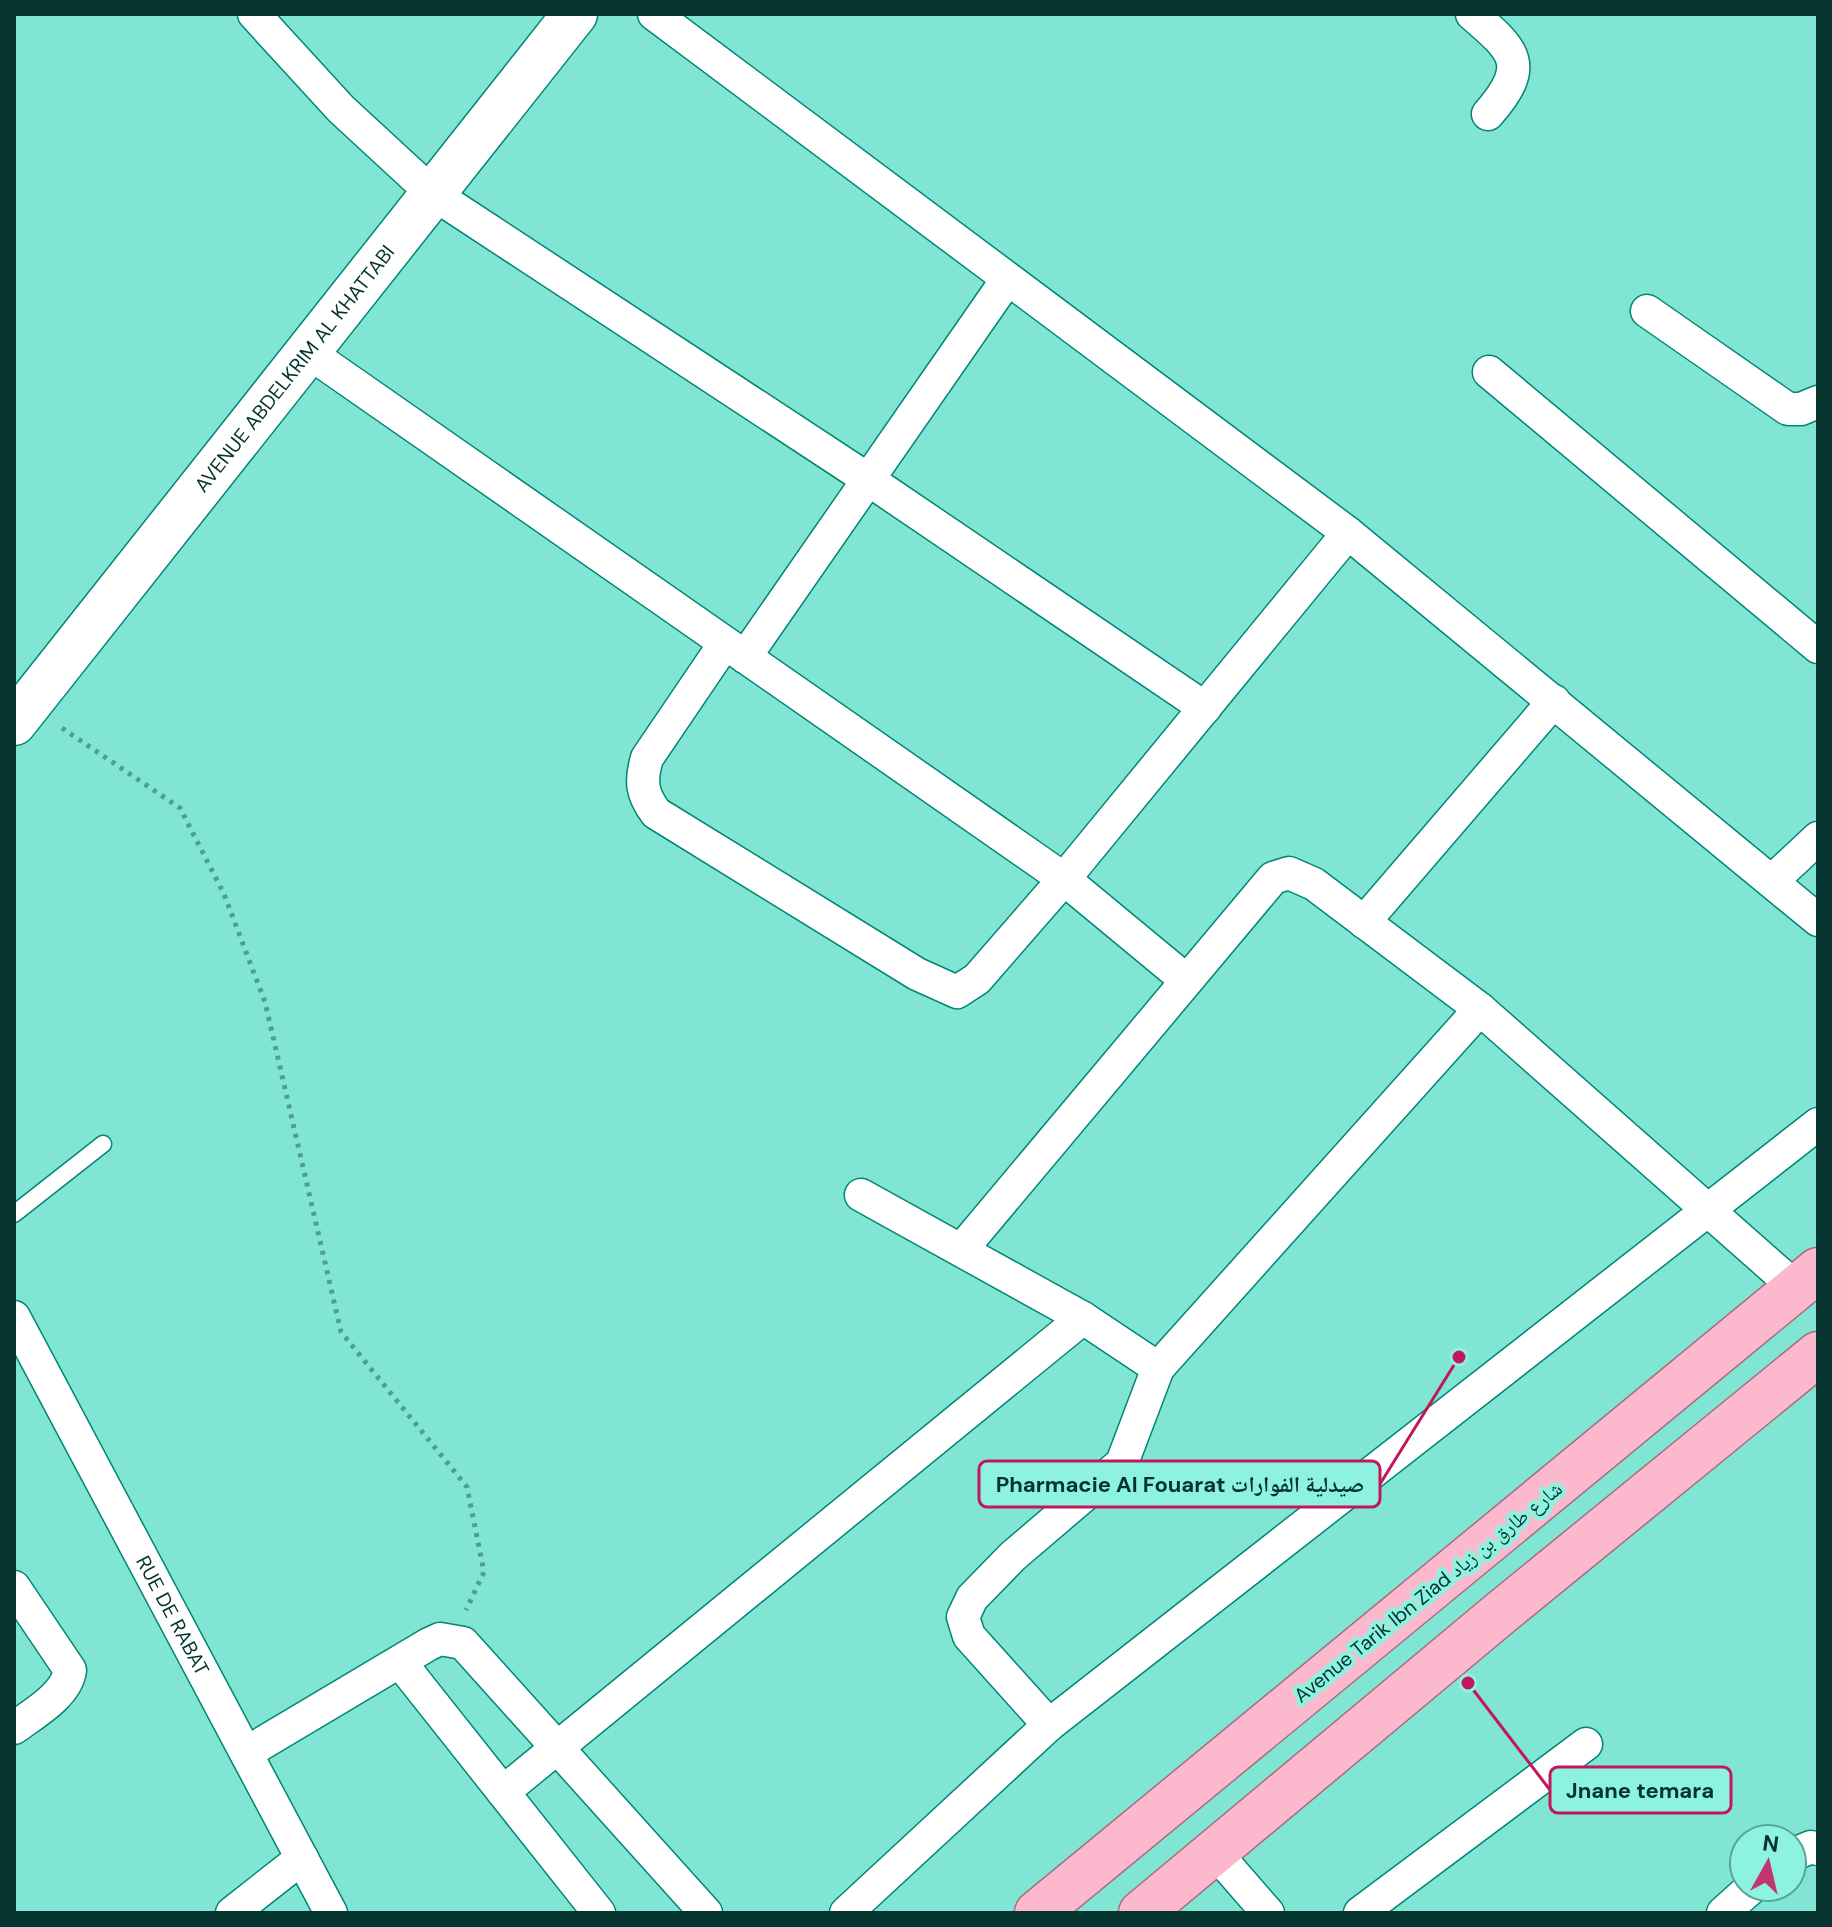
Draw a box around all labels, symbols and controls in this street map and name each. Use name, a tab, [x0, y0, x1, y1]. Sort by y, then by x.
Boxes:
street label: AVENUE ABDELKRIM AL KHATTABI	[189, 240, 400, 497]
callout: Pharmacie Al Fouarat صيدلية الفوارات	[979, 1461, 1380, 1507]
text: Pharmacie Al Fouarat صيدلية الفوارات	[996, 1470, 1364, 1499]
street label: Avenue Tarik Ibn Ziad شارع طارق بن زياد	[1289, 1476, 1567, 1708]
street label: RUE DE RABAT	[130, 1551, 215, 1680]
callout: Jnane temara	[1550, 1767, 1731, 1813]
text: Jnane temara	[1566, 1776, 1714, 1805]
north arrow	[1728, 1823, 1808, 1903]
text: N	[1761, 1828, 1781, 1859]

